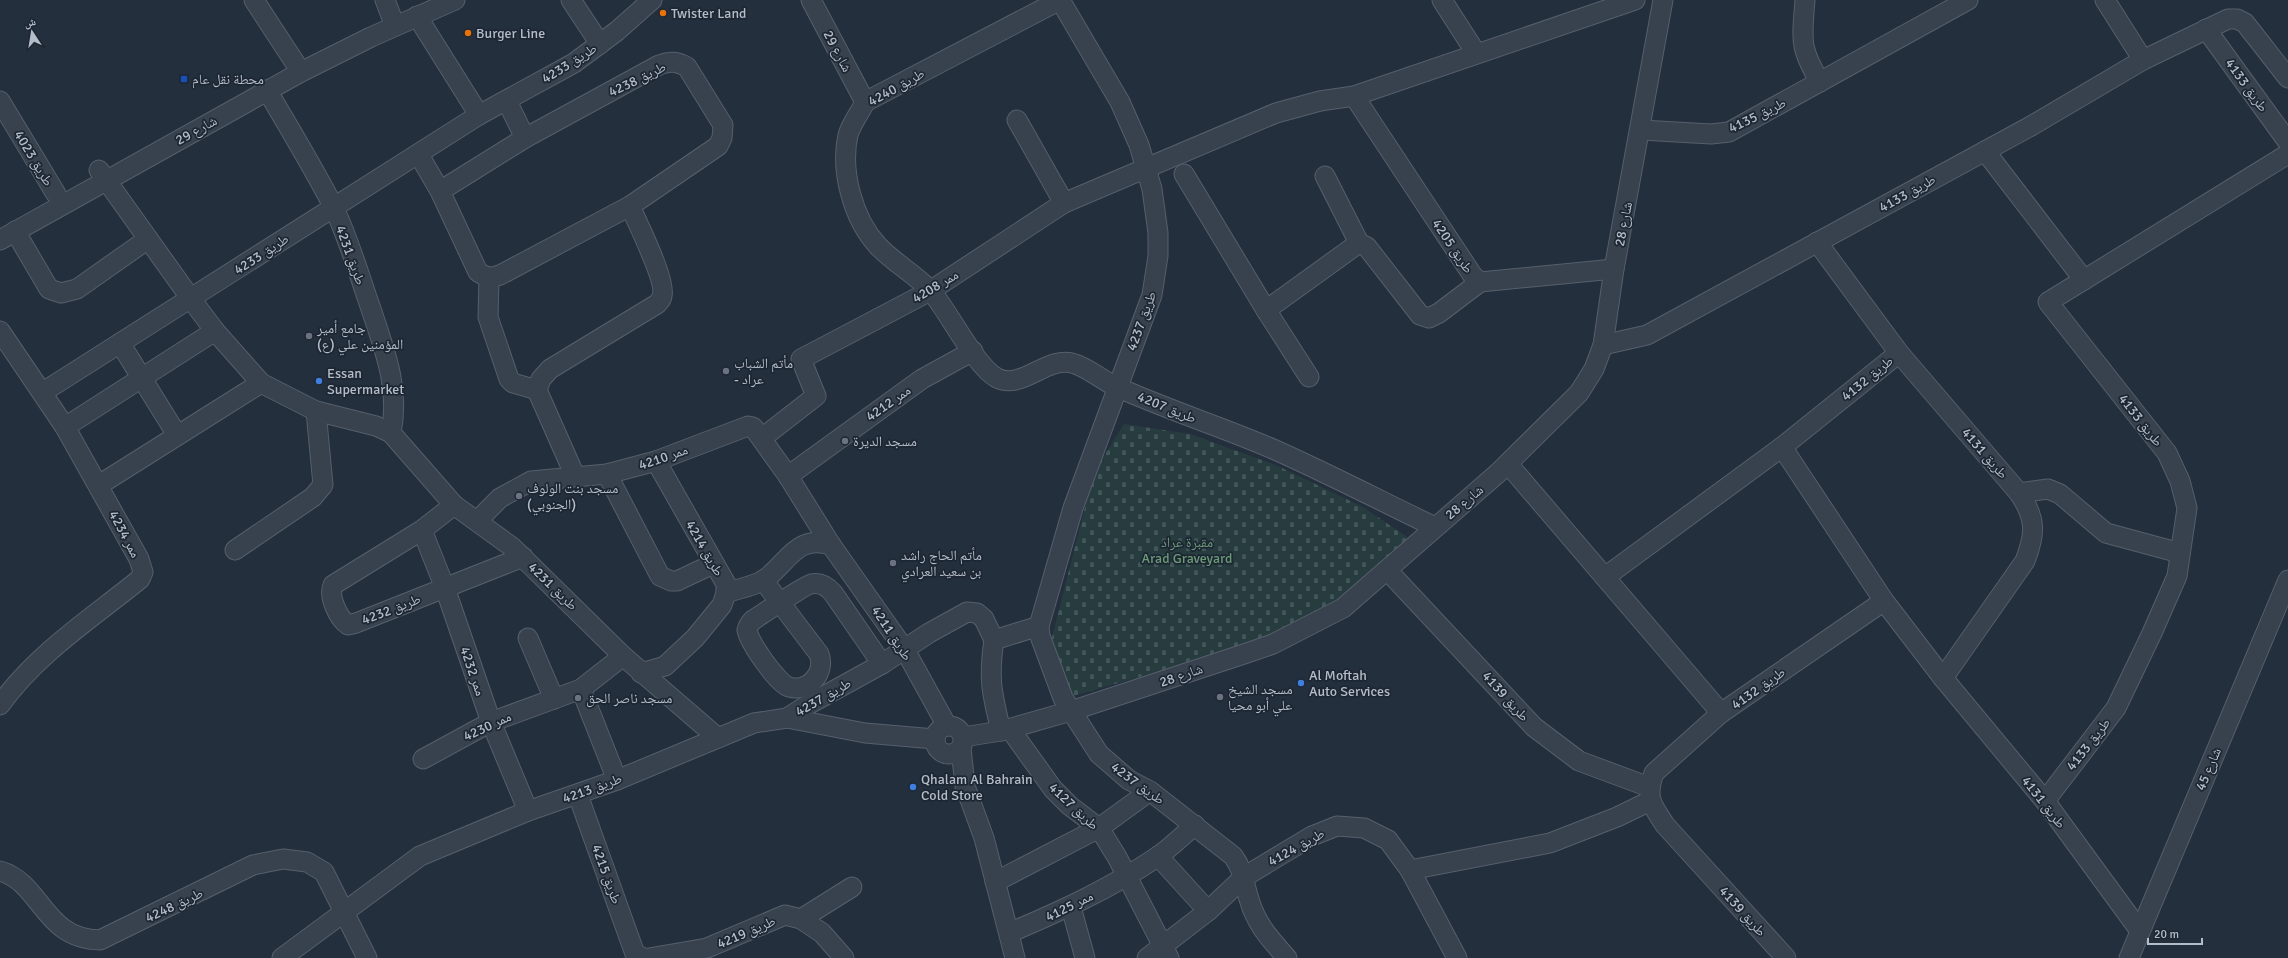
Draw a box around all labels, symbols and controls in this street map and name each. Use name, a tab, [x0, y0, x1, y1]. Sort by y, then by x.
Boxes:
place label: Twister Land	[671, 5, 746, 22]
marker: Twister Land	[658, 8, 668, 18]
north arrow	[12, 12, 52, 52]
text: ش	[23, 15, 38, 31]
place label: Burger Line	[476, 25, 545, 42]
street label: شارع 29	[819, 27, 856, 75]
marker: Burger Line	[463, 28, 473, 38]
street label: طريق 4233	[538, 40, 601, 88]
street label: طريق 4133	[2221, 55, 2272, 116]
street label: طريق 4238	[606, 58, 669, 102]
street label: طريق 4240	[865, 65, 928, 111]
place label: محطة نقل عام	[192, 71, 264, 89]
marker: محطة نقل عام	[179, 74, 189, 84]
street label: طريق 4135	[1726, 94, 1789, 138]
street label: شارع 29	[173, 112, 220, 150]
street label: طريق 4023	[9, 127, 57, 190]
street label: طريق 4133	[1876, 171, 1939, 217]
street label: شارع 28	[1611, 200, 1637, 248]
street label: طريق 4205	[1427, 216, 1477, 277]
street label: طريق 4231	[331, 223, 369, 288]
street label: طريق 4233	[231, 230, 292, 279]
street label: ممر 4208	[909, 266, 962, 307]
street label: طريق 4237	[1123, 289, 1161, 354]
place label: جامع أمير المؤمنين علي (ع)	[316, 320, 403, 356]
marker: جامع أمير المؤمنين علي (ع)	[304, 331, 314, 341]
street label: طريق 4132	[1838, 352, 1897, 405]
place label: مأتم الشباب - عراد	[734, 355, 793, 388]
place label: Essan Supermarket	[327, 365, 404, 398]
marker: مأتم الشباب - عراد	[721, 366, 731, 376]
marker: Essan Supermarket	[314, 376, 324, 386]
street label: ممر 4212	[862, 382, 914, 425]
street label: طريق 4207	[1134, 388, 1199, 428]
street label: طريق 4133	[2114, 391, 2166, 451]
street label: طريق 4131	[1957, 424, 2011, 483]
place label: مسجد الديرة	[853, 433, 917, 450]
marker: مسجد الديرة	[840, 436, 850, 446]
street label: ممر 4210	[636, 441, 690, 474]
place label: مسجد بنت الولوف (الجنوبي)	[527, 480, 618, 516]
street label: شارع 28	[1442, 481, 1488, 524]
marker: مسجد بنت الولوف (الجنوبي)	[514, 491, 524, 501]
street label: ممر 4234	[105, 508, 144, 561]
street label: طريق 4214	[681, 517, 727, 580]
park label: مقبرة عراد Arad Graveyard	[1141, 534, 1233, 567]
place label: مأتم الحاج راشد بن سعيد العرادي	[901, 547, 982, 583]
marker: مأتم الحاج راشد بن سعيد العرادي	[888, 558, 898, 568]
street label: طريق 4231	[524, 559, 581, 615]
street label: طريق 4232	[359, 590, 424, 629]
street label: طريق 4211	[867, 603, 916, 664]
street label: ممر 4232	[456, 644, 489, 698]
street label: شارع 28	[1157, 660, 1205, 692]
street label: طريق 4132	[1728, 664, 1789, 714]
place label: Al Moftah Auto Services	[1309, 667, 1390, 700]
street label: طريق 4139	[1478, 668, 1533, 726]
street label: طريق 4237	[792, 675, 855, 721]
marker: Al Moftah Auto Services	[1296, 678, 1306, 688]
place label: مسجد الشيخ علي أبو محيا	[1228, 681, 1293, 717]
place label: مسجد ناصر الحق	[586, 690, 672, 708]
marker: مسجد الشيخ علي أبو محيا	[1215, 692, 1225, 702]
marker: مسجد ناصر الحق	[573, 693, 583, 703]
street label: ممر 4230	[460, 708, 514, 745]
street label: طريق 4133	[2063, 715, 2115, 775]
street label: شارع 45	[2192, 745, 2226, 794]
street label: طريق 4237	[1107, 758, 1168, 809]
street label: طريق 4213	[560, 770, 625, 808]
place label: Qhalam Al Bahrain Cold Store	[921, 771, 1033, 804]
street label: طريق 4131	[2017, 773, 2069, 833]
street label: طريق 4127	[1044, 779, 1102, 834]
marker: Qhalam Al Bahrain Cold Store	[908, 782, 918, 792]
street label: طريق 4124	[1265, 825, 1328, 871]
street label: طريق 4215	[587, 842, 625, 907]
street label: طريق 4139	[1715, 883, 1770, 941]
street label: طريق 4248	[143, 885, 206, 927]
street label: ممر 4125	[1043, 888, 1096, 925]
street label: طريق 4219	[714, 913, 778, 953]
scale bar	[2148, 920, 2202, 946]
text: 20 m	[2154, 927, 2179, 942]

